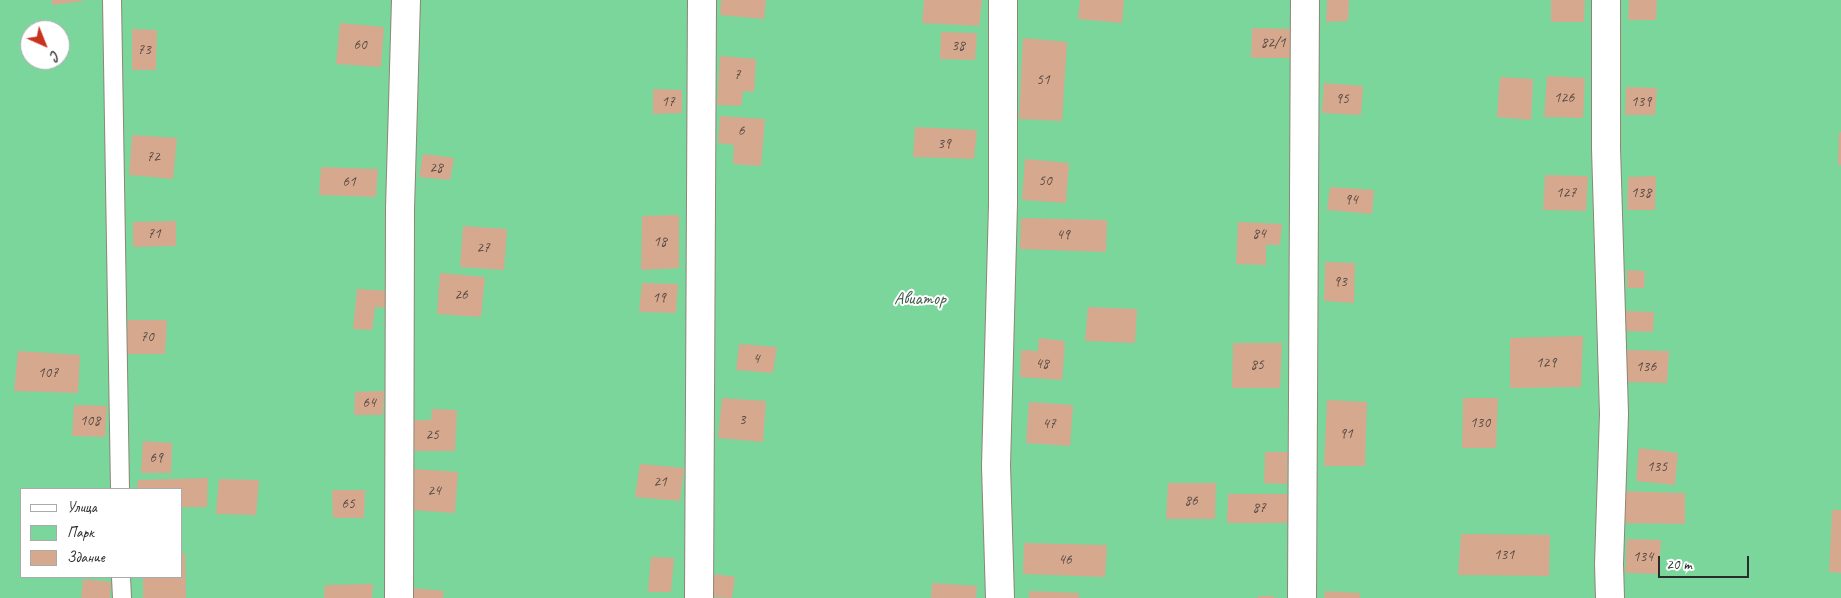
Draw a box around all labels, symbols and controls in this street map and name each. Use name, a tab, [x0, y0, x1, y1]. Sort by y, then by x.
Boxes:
north arrow	[20, 20, 70, 70]
house number: 82/1	[1260, 34, 1286, 52]
house number: 60	[353, 36, 367, 54]
house number: 38	[951, 37, 965, 55]
house number: 73	[137, 41, 151, 59]
text: С	[47, 47, 63, 64]
house number: 7	[734, 66, 740, 84]
house number: 51	[1036, 71, 1050, 89]
house number: 126	[1554, 89, 1574, 107]
house number: 95	[1335, 90, 1349, 108]
house number: 17	[661, 93, 675, 111]
house number: 139	[1631, 93, 1651, 111]
house number: 6	[738, 122, 744, 140]
house number: 39	[937, 135, 951, 153]
house number: 72	[146, 148, 160, 166]
house number: 28	[429, 159, 443, 177]
house number: 50	[1038, 172, 1052, 190]
house number: 61	[342, 173, 356, 191]
house number: 127	[1556, 184, 1576, 202]
house number: 138	[1631, 184, 1651, 202]
house number: 94	[1344, 191, 1358, 209]
house number: 71	[147, 225, 161, 243]
house number: 84	[1252, 225, 1266, 243]
house number: 49	[1056, 226, 1070, 244]
house number: 18	[653, 233, 667, 251]
house number: 27	[476, 239, 490, 257]
house number: 93	[1333, 273, 1347, 291]
house number: 26	[454, 286, 468, 304]
park label: Авиатор	[894, 288, 946, 310]
house number: 19	[652, 289, 666, 307]
house number: 70	[140, 328, 154, 346]
house number: 4	[753, 350, 759, 368]
house number: 129	[1536, 354, 1556, 372]
house number: 48	[1035, 355, 1049, 373]
house number: 85	[1250, 356, 1264, 374]
house number: 136	[1636, 358, 1656, 376]
house number: 107	[38, 364, 58, 382]
house number: 64	[362, 394, 376, 412]
house number: 3	[739, 411, 745, 429]
house number: 108	[80, 412, 100, 430]
house number: 130	[1470, 414, 1490, 432]
house number: 47	[1042, 415, 1056, 433]
house number: 91	[1339, 425, 1353, 443]
house number: 25	[425, 426, 439, 444]
house number: 69	[149, 449, 163, 467]
house number: 135	[1647, 458, 1667, 476]
house number: 21	[653, 473, 667, 491]
house number: 24	[427, 482, 441, 500]
legend	[20, 488, 182, 578]
house number: 86	[1184, 492, 1198, 510]
house number: 65	[341, 495, 355, 513]
text: Улица	[67, 498, 97, 517]
house number: 87	[1252, 499, 1266, 517]
text: Парк	[67, 523, 94, 542]
house number: 131	[1494, 546, 1514, 564]
scale bar	[1661, 546, 1752, 578]
text: Здание	[67, 548, 105, 567]
house number: 134	[1633, 548, 1653, 566]
house number: 46	[1058, 551, 1072, 569]
text: 20 m	[1666, 555, 1692, 574]

